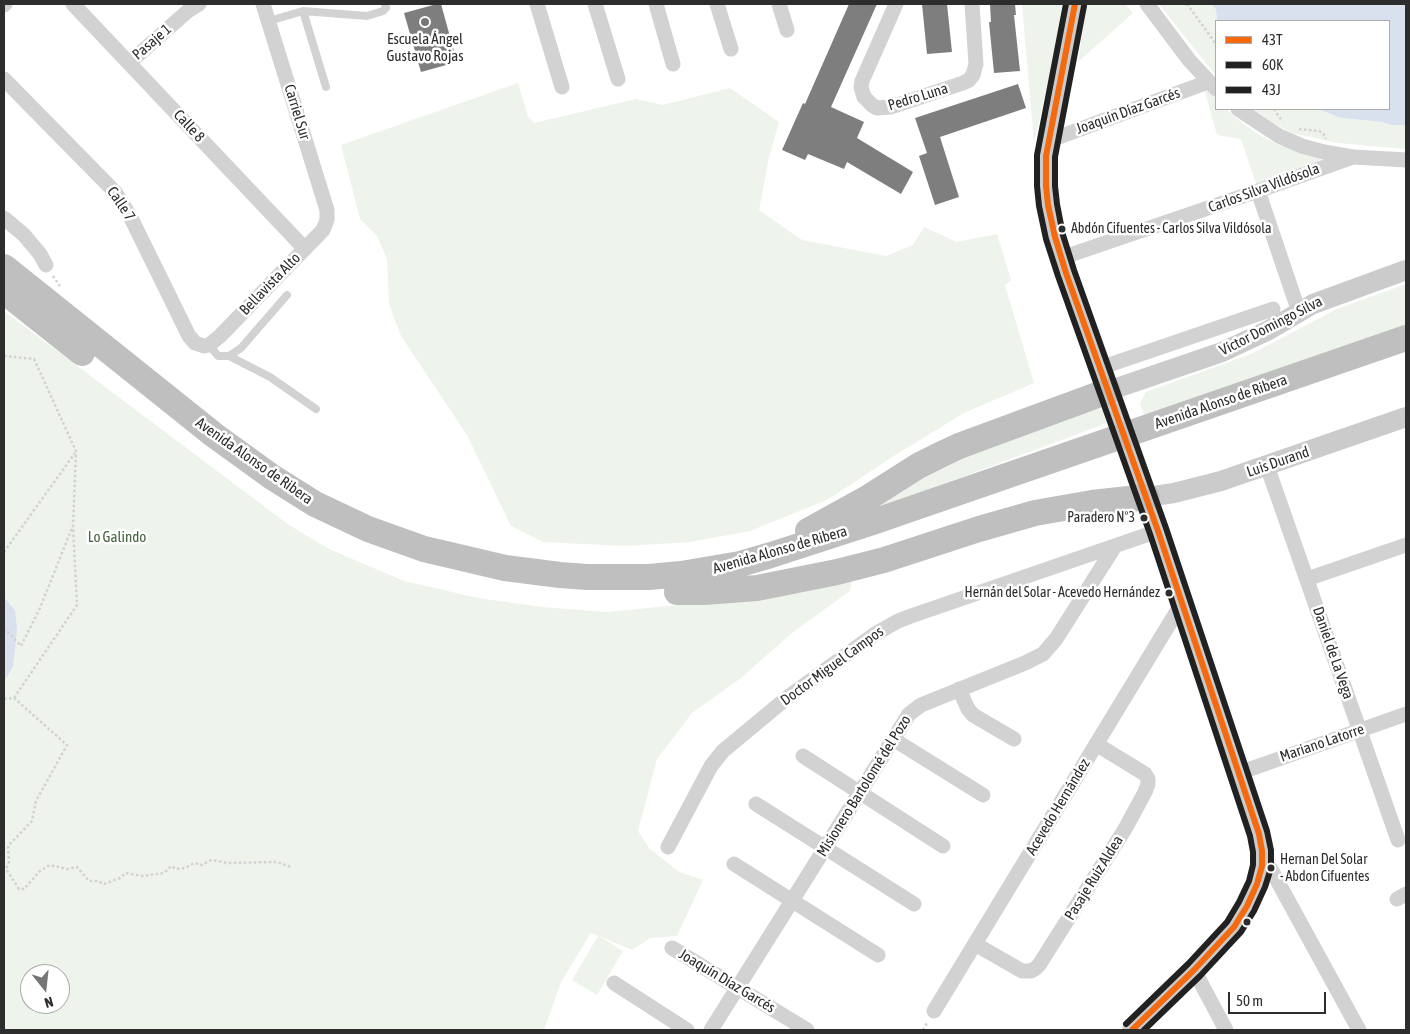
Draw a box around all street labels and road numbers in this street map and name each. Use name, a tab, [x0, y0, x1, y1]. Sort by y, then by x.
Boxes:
street label: Pasaje 1	[129, 20, 175, 64]
street label: Pedro Luna	[886, 79, 950, 115]
street label: Carriel Sur	[280, 82, 314, 142]
street label: Joaquín Díaz Garcés	[1074, 84, 1182, 138]
street label: Calle 8	[170, 106, 208, 146]
street label: Carlos Silva Vildósola	[1206, 160, 1322, 216]
street label: Calle 7	[103, 183, 139, 225]
street label: Bellavista Alto	[236, 249, 304, 319]
street label: Víctor Domingo Silva	[1217, 292, 1325, 360]
street label: Avenida Alonso de Ribera	[1152, 371, 1290, 433]
street label: Avenida Alonso de Ribera	[192, 414, 316, 508]
street label: Luis Durand	[1244, 443, 1312, 481]
street label: Avenida Alonso de Ribera	[711, 522, 849, 578]
street label: Daniel de La Vega	[1309, 604, 1357, 702]
street label: Doctor Miguel Campos	[777, 623, 887, 709]
street label: Misionero Bartolomé del Pozo	[813, 712, 915, 860]
street label: Mariano Latorre	[1278, 720, 1366, 766]
street label: Acevedo Hernández	[1022, 756, 1094, 858]
street label: Pasaje Ruiz Aldea	[1061, 832, 1127, 924]
street label: Joaquín Díaz Garcés	[676, 945, 778, 1017]

